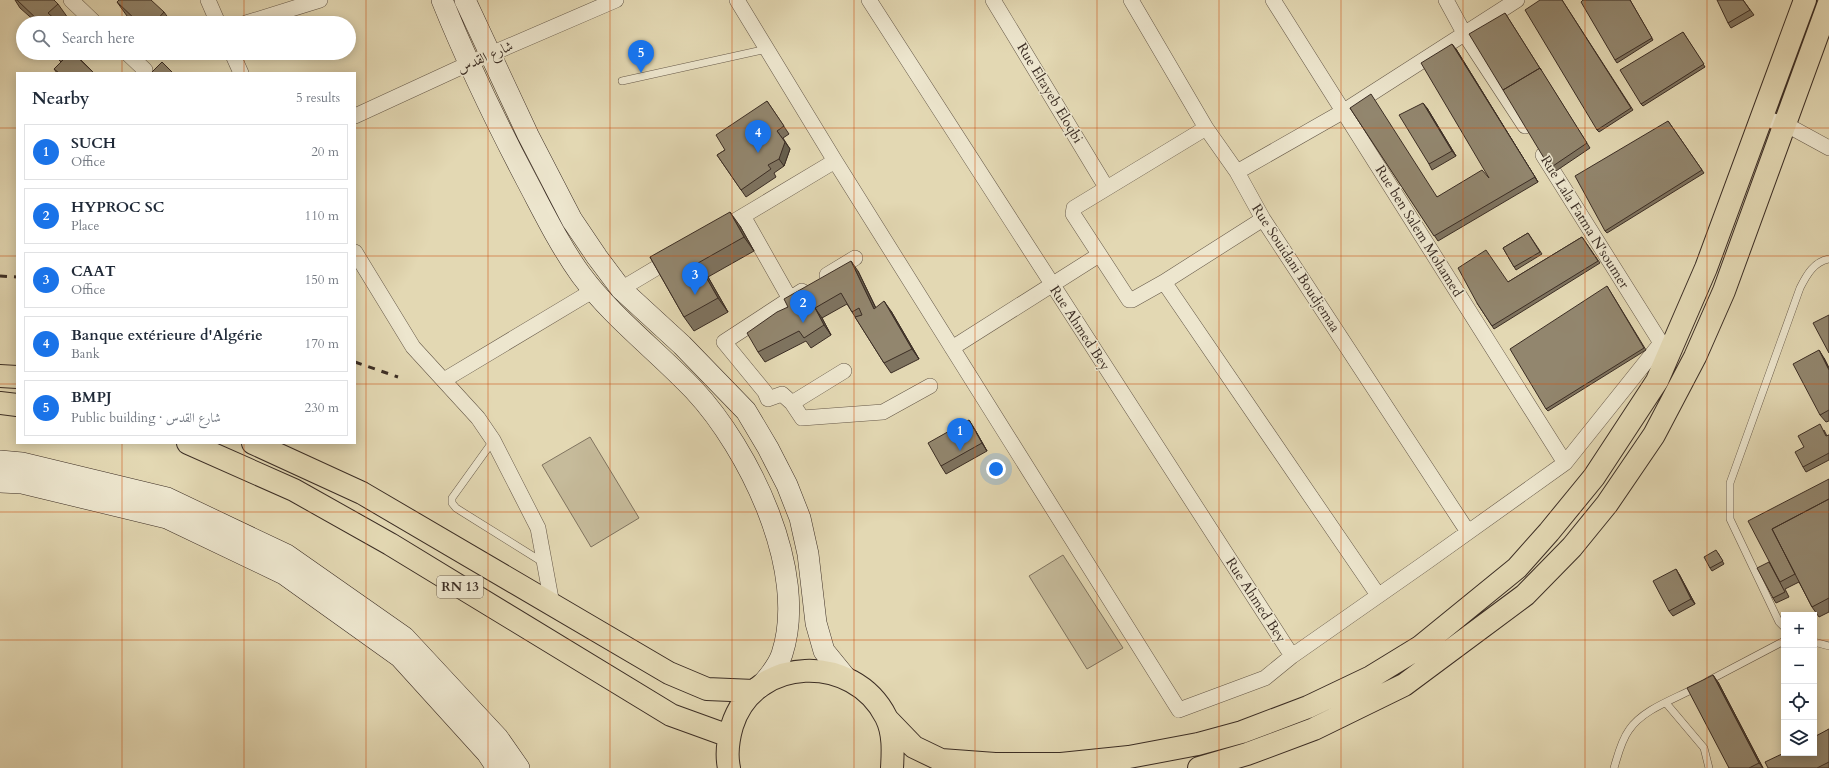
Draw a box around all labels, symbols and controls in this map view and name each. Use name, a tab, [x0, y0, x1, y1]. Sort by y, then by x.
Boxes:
search box	[16, 16, 356, 60]
icon: search	[30, 27, 52, 49]
text: Search here	[62, 28, 135, 48]
street label: شارع القدس	[454, 36, 517, 80]
street label: Rue Eltayeb Eloqbi	[1013, 39, 1088, 147]
pin: 5	[628, 40, 654, 73]
text: Nearby	[32, 87, 89, 110]
text: 5 results	[296, 89, 340, 107]
pin: 4	[745, 120, 771, 153]
text: SUCH	[71, 133, 116, 153]
text: 1	[43, 143, 49, 161]
text: 20 m	[311, 143, 339, 161]
street label: Rue Lala Fatma N'soumer	[1536, 152, 1634, 293]
text: Office	[71, 153, 105, 171]
street label: Rue ben Salem Mohamed	[1371, 162, 1468, 301]
text: HYPROC SC	[71, 197, 164, 217]
street label: Rue Souidani Boudjemaa	[1247, 200, 1345, 336]
text: 2	[43, 207, 49, 225]
text: 110 m	[305, 207, 339, 225]
text: Place	[71, 217, 99, 235]
text: CAAT	[71, 261, 116, 281]
pin: 3	[682, 262, 708, 295]
text: 3	[43, 271, 49, 289]
text: 150 m	[305, 271, 339, 289]
text: Office	[71, 281, 105, 299]
street label: Rue Ahmed Bey	[1045, 282, 1115, 375]
pin: 2	[790, 290, 816, 323]
text: Banque extérieure d'Algérie	[71, 325, 263, 345]
text: 4	[43, 335, 49, 353]
text: 170 m	[305, 335, 339, 353]
text: Bank	[71, 345, 100, 363]
text: BMPJ	[71, 387, 112, 407]
text: 5	[43, 399, 49, 417]
text: 230 m	[305, 399, 339, 417]
text: Public building · شارع القدس	[71, 409, 221, 427]
pin: 1	[947, 418, 973, 451]
your location	[986, 459, 1006, 479]
street label: Rue Ahmed Bey	[1221, 554, 1291, 647]
road number: RN 13	[437, 576, 483, 598]
map controls	[1781, 612, 1817, 756]
button: +	[1781, 612, 1817, 648]
button: −	[1781, 648, 1817, 684]
button: locate	[1781, 684, 1817, 720]
button: layers	[1781, 720, 1817, 756]

